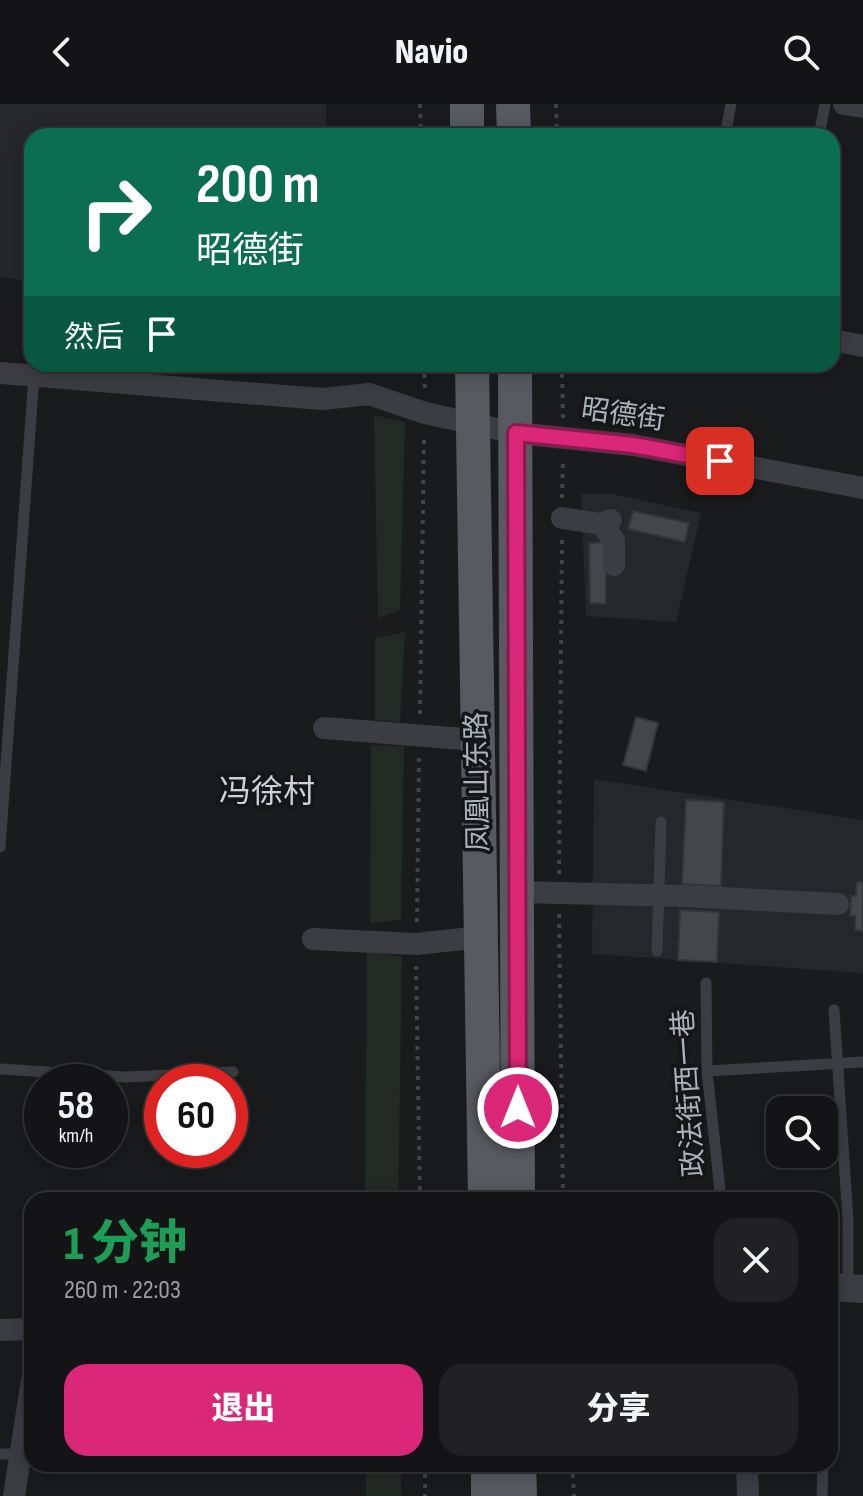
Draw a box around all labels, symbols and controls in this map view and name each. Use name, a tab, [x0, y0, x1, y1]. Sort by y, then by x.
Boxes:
icon: back	[40, 30, 84, 74]
icon: search	[779, 30, 823, 74]
text: Navio	[395, 31, 468, 74]
text: 200 m	[196, 152, 320, 219]
icon: right	[64, 160, 168, 264]
text: 昭德街	[196, 230, 304, 273]
icon: arrive	[140, 312, 184, 356]
text: 然后	[64, 320, 124, 356]
street label: 昭德街	[579, 393, 667, 437]
pin	[686, 427, 754, 495]
icon: arrive	[698, 439, 742, 483]
street label: 凤凰山东路	[460, 712, 496, 852]
district label: 冯徐村	[219, 773, 315, 812]
street label: 政法街西一巷	[667, 1008, 711, 1178]
speed limit sign: 60	[144, 1064, 248, 1168]
position arrow	[476, 1066, 560, 1150]
text: 58	[58, 1082, 94, 1130]
map controls	[766, 1096, 838, 1168]
button: search	[766, 1096, 838, 1168]
text: km/h	[59, 1124, 93, 1148]
text: 1 分钟	[64, 1216, 187, 1273]
button: close	[714, 1218, 798, 1302]
text: 260 m · 22:03	[64, 1275, 181, 1306]
button: 退出	[64, 1364, 423, 1456]
button: 分享	[439, 1364, 798, 1456]

